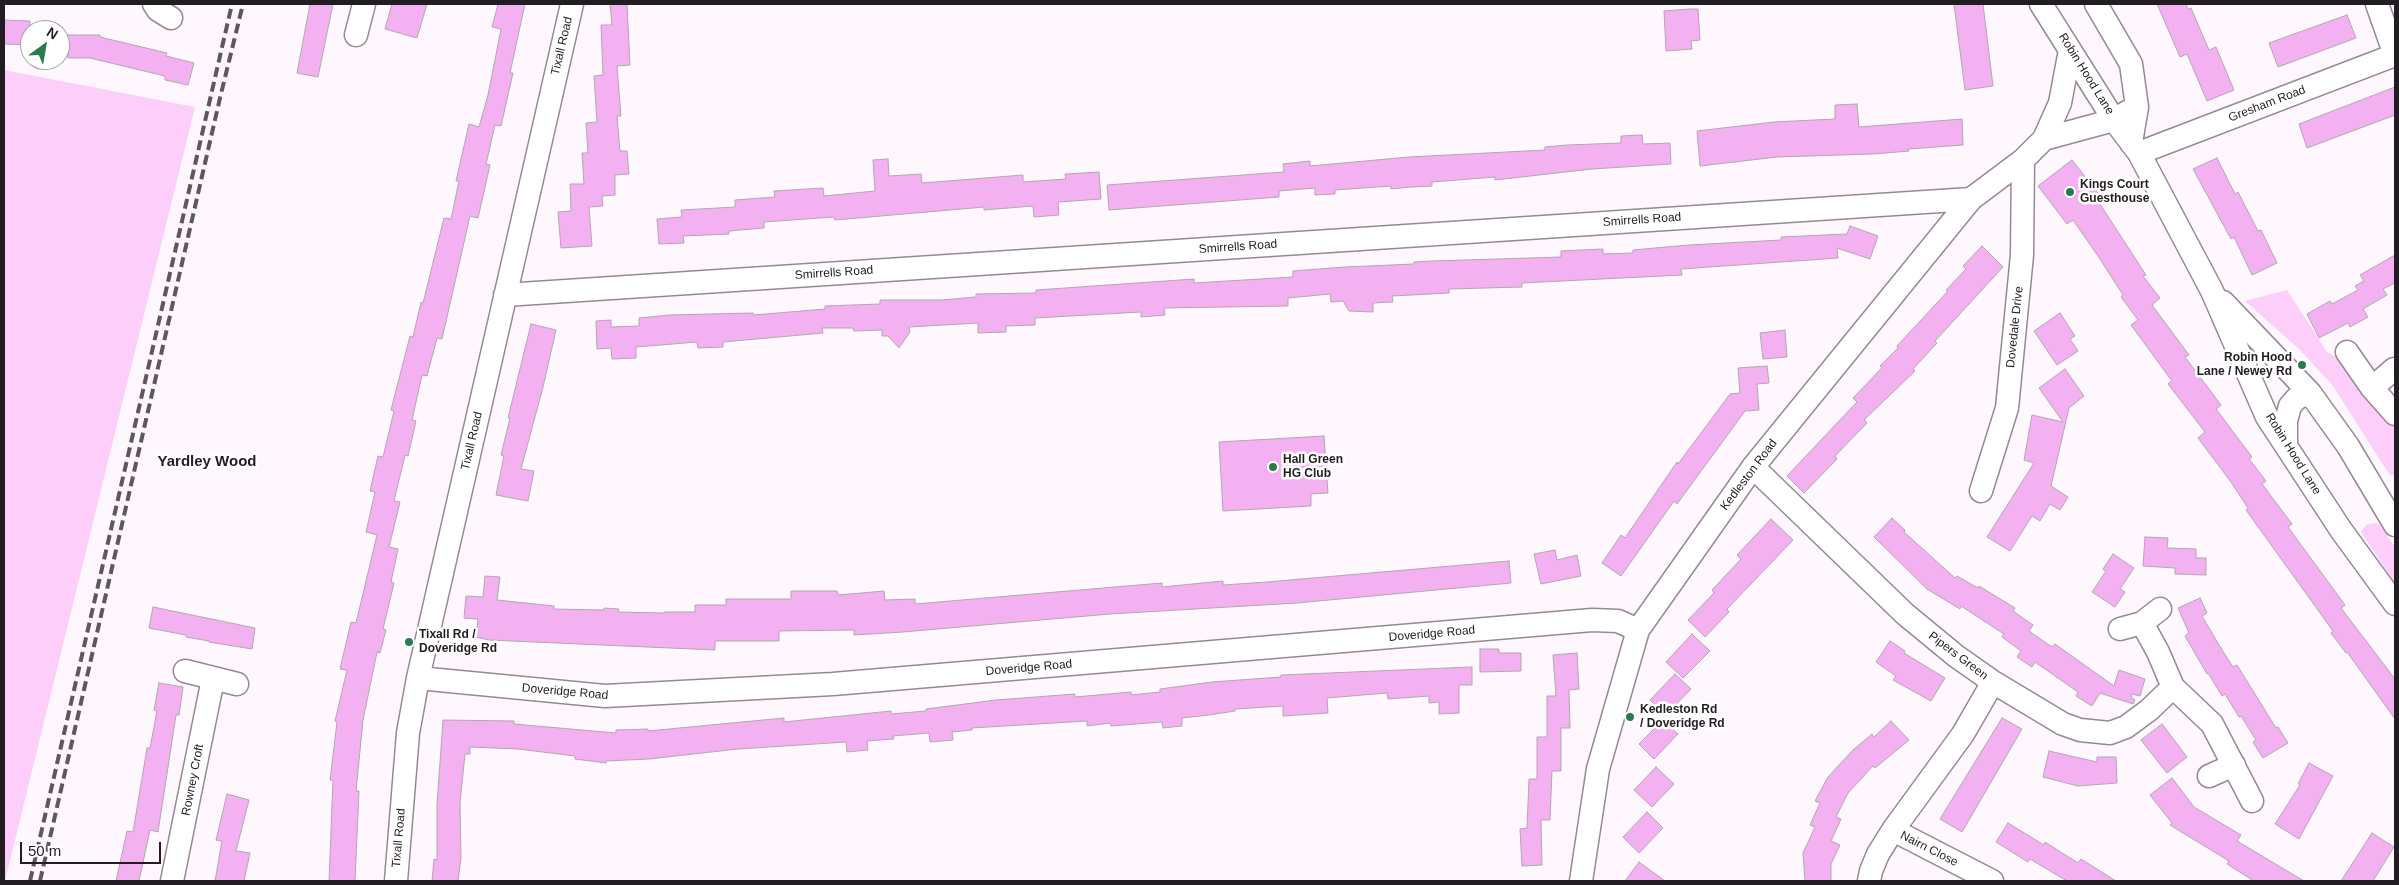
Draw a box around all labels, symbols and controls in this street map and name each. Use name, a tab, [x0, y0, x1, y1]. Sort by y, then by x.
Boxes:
street label: Tixall Road	[548, 15, 576, 77]
north arrow	[20, 20, 70, 70]
text: N	[44, 24, 61, 43]
street label: Robin Hood Lane	[2055, 31, 2117, 117]
street label: Gresham Road	[2226, 83, 2308, 125]
place label: Kings Court Guesthouse	[2080, 178, 2149, 206]
marker: Kings Court Guesthouse	[2064, 186, 2076, 198]
street label: Smirrells Road	[1602, 210, 1682, 230]
street label: Smirrells Road	[1198, 237, 1278, 257]
street label: Smirrells Road	[794, 263, 874, 283]
street label: Dovedale Drive	[2004, 285, 2026, 369]
place label: Robin Hood Lane / Newey Rd	[2197, 351, 2292, 379]
marker: Robin Hood Lane / Newey Rd	[2296, 359, 2308, 371]
street label: Tixall Road	[458, 410, 486, 472]
street label: Robin Hood Lane	[2262, 411, 2324, 497]
street label: Kedleston Road	[1718, 437, 1780, 513]
district label: Yardley Wood	[158, 453, 256, 471]
place label: Hall Green HG Club	[1283, 453, 1343, 481]
marker: Hall Green HG Club	[1267, 461, 1279, 473]
street label: Doveridge Road	[1388, 623, 1476, 645]
place label: Tixall Rd / Doveridge Rd	[419, 628, 497, 656]
street label: Pipers Green	[1925, 629, 1991, 683]
marker: Tixall Rd / Doveridge Rd	[403, 636, 415, 648]
street label: Doveridge Road	[985, 657, 1073, 679]
street label: Doveridge Road	[521, 681, 609, 703]
place label: Kedleston Rd / Doveridge Rd	[1640, 703, 1725, 731]
marker: Kedleston Rd / Doveridge Rd	[1624, 711, 1636, 723]
street label: Rowney Croft	[179, 743, 207, 817]
street label: Tixall Road	[389, 808, 409, 868]
street label: Nairn Close	[1898, 828, 1960, 870]
scale bar	[22, 832, 164, 864]
text: 50 m	[28, 842, 61, 859]

